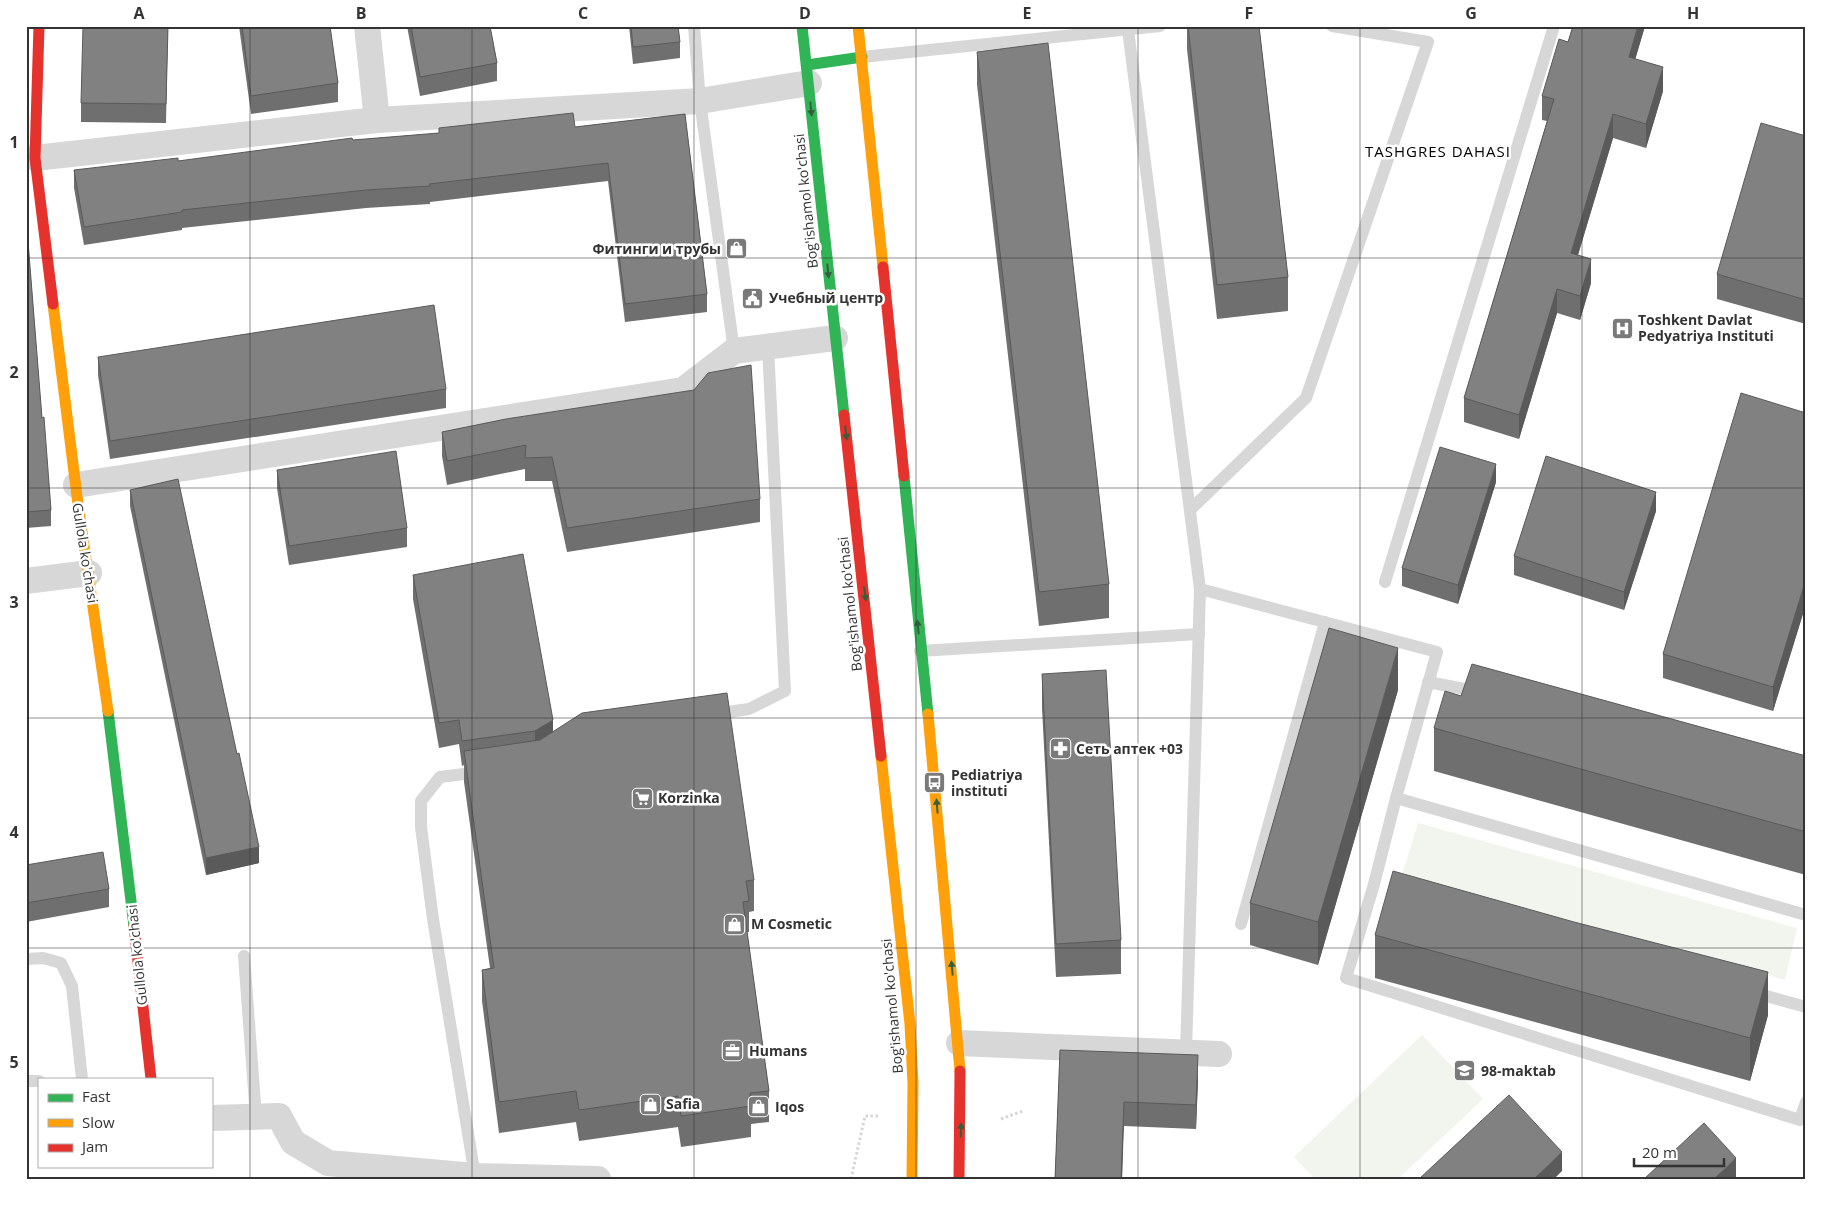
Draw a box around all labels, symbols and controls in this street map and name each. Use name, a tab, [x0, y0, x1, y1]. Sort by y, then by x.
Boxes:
text: A	[133, 2, 145, 24]
text: B	[356, 2, 366, 24]
text: C	[578, 2, 588, 24]
text: D	[799, 2, 811, 24]
text: E	[1023, 2, 1032, 24]
text: F	[1245, 2, 1253, 24]
text: G	[1465, 2, 1477, 24]
text: H	[1687, 2, 1699, 24]
one-way arrow	[807, 102, 815, 118]
text: 1	[9, 131, 19, 153]
street label: Bog'ishamol ko'chasi	[789, 133, 822, 269]
district label: TASHGRES DAHASI	[1365, 141, 1511, 161]
shop icon: Фитинги и трубы	[725, 237, 749, 261]
place label: Фитинги и трубы	[592, 239, 721, 258]
one-way arrow	[824, 263, 832, 279]
public building icon: Учебный центр	[741, 286, 765, 310]
place label: Учебный центр	[769, 288, 883, 307]
place label: Toshkent Davlat Pedyatriya Instituti	[1638, 310, 1774, 345]
hospital icon: Toshkent Davlat Pedyatriya Instituti	[1610, 316, 1634, 340]
text: 2	[9, 361, 19, 383]
one-way arrow	[842, 425, 850, 441]
street label: Gullola ko'chasi	[68, 501, 103, 604]
street label: Bog'ishamol ko'chasi	[833, 536, 866, 672]
one-way arrow	[861, 586, 869, 602]
text: 3	[9, 591, 19, 613]
one-way arrow	[914, 619, 922, 635]
pharmacy icon: Сеть аптек +03	[1048, 737, 1072, 761]
place label: Сеть аптек +03	[1076, 739, 1183, 758]
place label: Pediatriya instituti	[951, 765, 1023, 800]
bus stop icon: Pediatriya instituti	[923, 771, 947, 795]
supermarket icon: Korzinka	[630, 786, 654, 810]
place label: Korzinka	[658, 788, 720, 807]
one-way arrow	[933, 798, 941, 814]
text: 4	[9, 821, 19, 843]
street label: Gullola ko'chasi	[122, 904, 151, 1006]
shop icon: M Cosmetic	[723, 912, 747, 936]
place label: M Cosmetic	[751, 914, 832, 933]
street label: Bog'ishamol ko'chasi	[876, 938, 907, 1074]
one-way arrow	[948, 960, 956, 976]
office icon: Humans	[721, 1039, 745, 1063]
place label: Humans	[749, 1041, 807, 1060]
text: 5	[9, 1051, 19, 1073]
school or university icon: 98-maktab	[1453, 1059, 1477, 1083]
place label: 98-maktab	[1481, 1061, 1556, 1080]
legend	[38, 1078, 212, 1168]
text: Fast	[82, 1086, 111, 1106]
shop icon: Safia	[638, 1092, 662, 1116]
place label: Safia	[666, 1094, 700, 1113]
shop icon: Iqos	[747, 1095, 771, 1119]
place label: Iqos	[775, 1097, 804, 1116]
text: Slow	[82, 1112, 115, 1132]
one-way arrow	[957, 1122, 965, 1138]
scale bar	[1634, 1135, 1724, 1167]
text: Jam	[80, 1136, 108, 1156]
text: 20 m	[1642, 1142, 1677, 1162]

